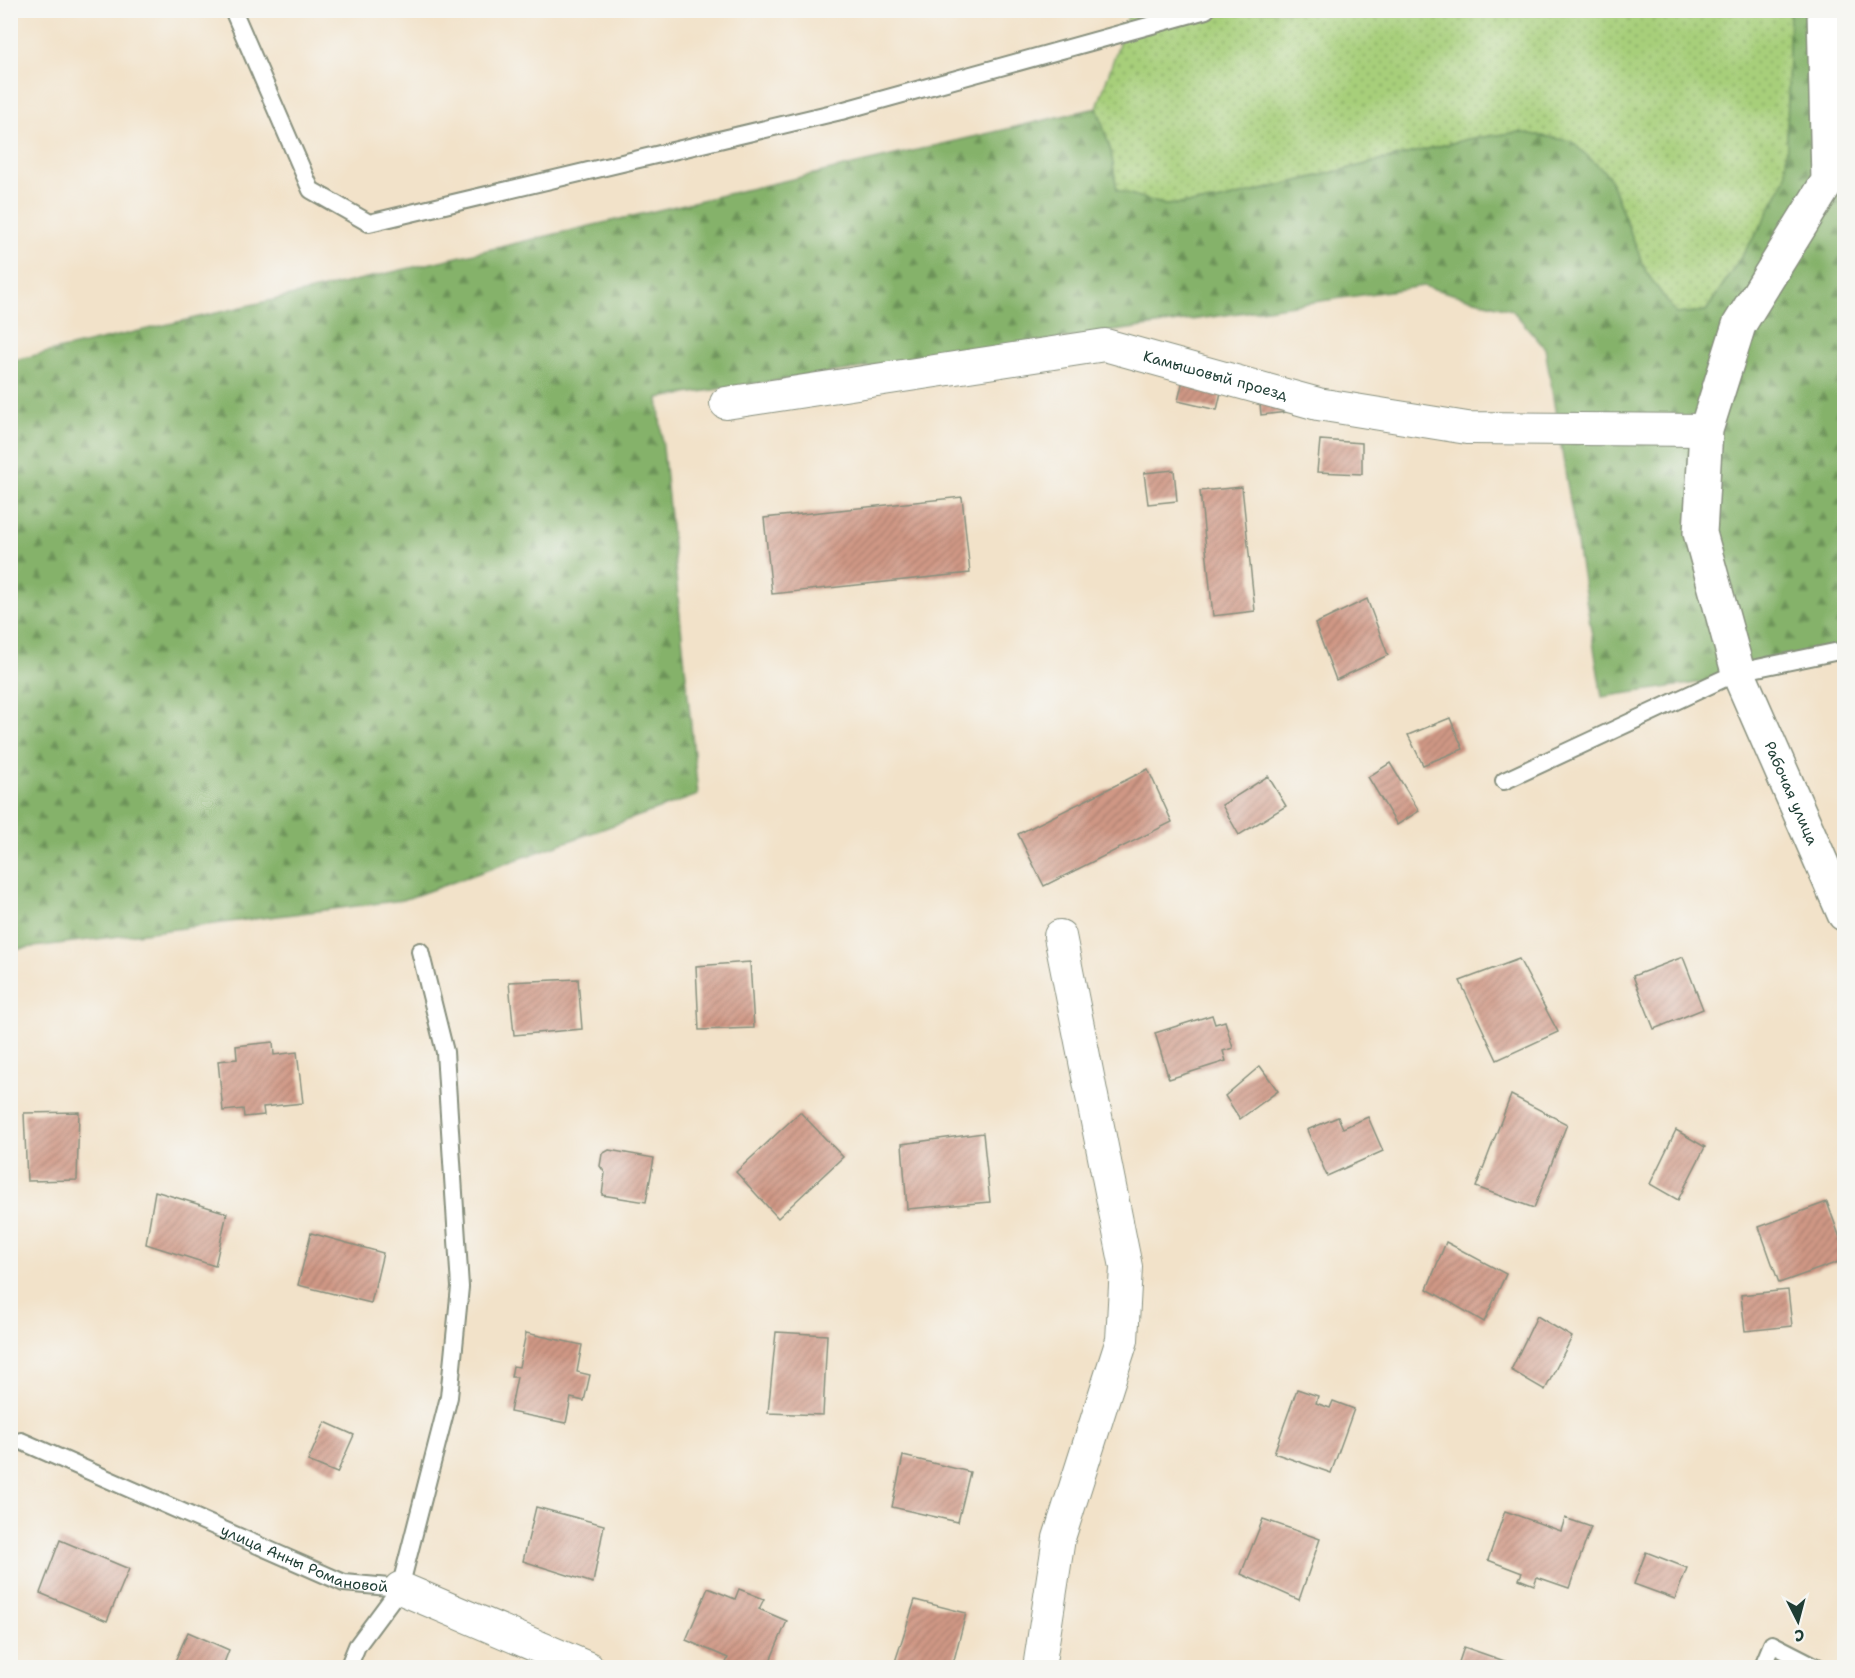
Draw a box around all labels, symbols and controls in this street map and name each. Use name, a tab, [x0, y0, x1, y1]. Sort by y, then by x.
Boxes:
street label: Камышовый проезд	[1141, 346, 1290, 405]
street label: Рабочая улица	[1760, 738, 1823, 849]
street label: улица Анны Романовой	[217, 1520, 389, 1597]
north arrow	[1768, 1591, 1828, 1651]
text: С	[1793, 1624, 1806, 1646]

